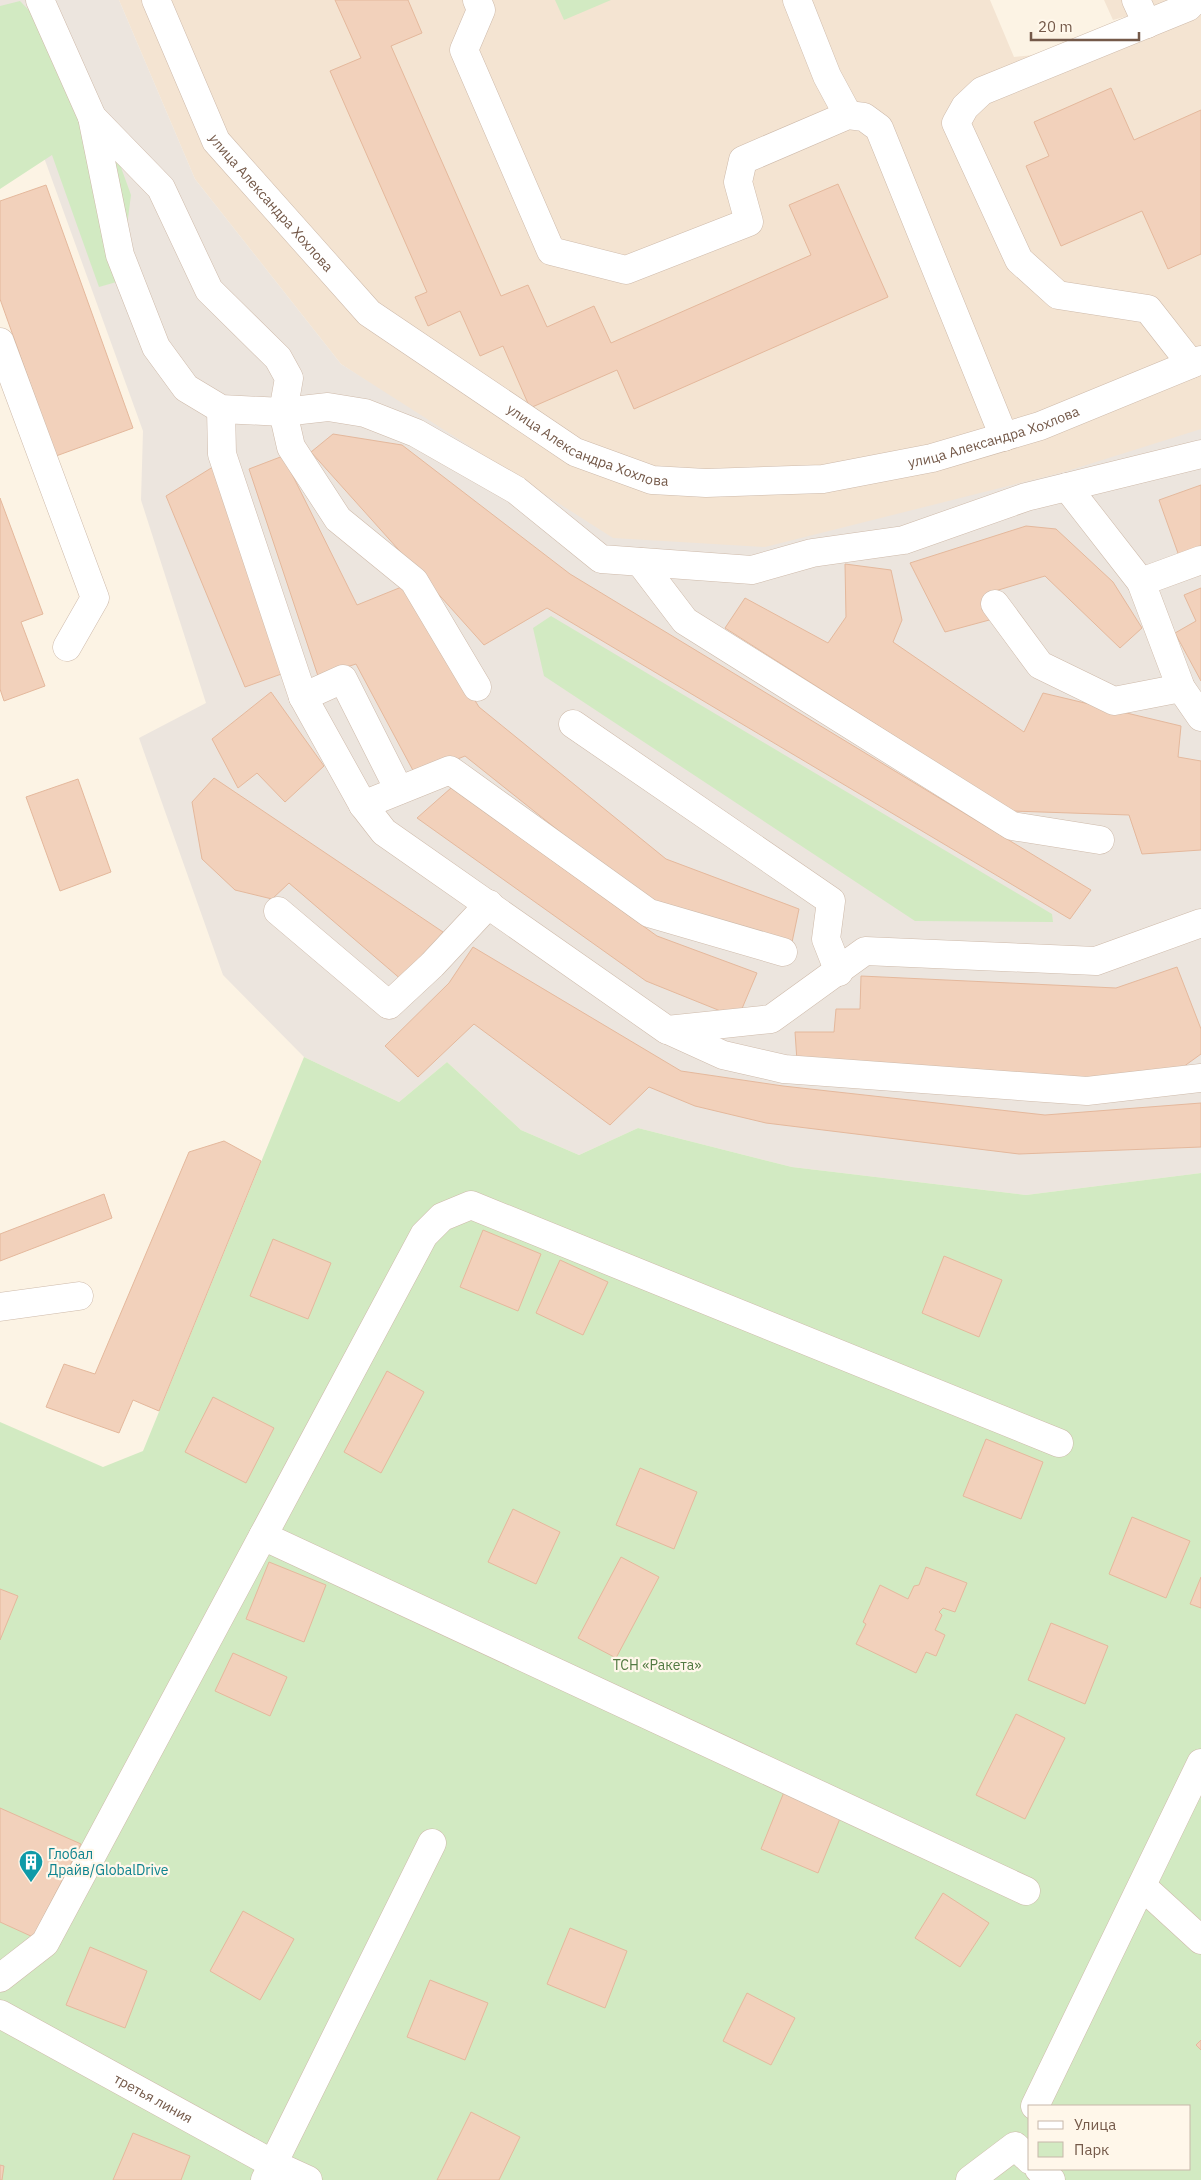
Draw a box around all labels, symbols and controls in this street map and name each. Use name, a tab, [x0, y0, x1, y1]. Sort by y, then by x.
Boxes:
scale bar	[1031, 10, 1138, 42]
text: 20 m	[1038, 17, 1073, 36]
street label: улица Александра Хохлова	[205, 131, 337, 276]
street label: улица Александра Хохлова	[503, 400, 669, 490]
street label: улица Александра Хохлова	[906, 402, 1082, 471]
park label: ТСН «Ракета»	[613, 1656, 701, 1674]
place label: Глобал Драйв/GlobalDrive	[48, 1845, 169, 1879]
building icon: Глобал Драйв/GlobalDrive	[18, 1849, 44, 1883]
street label: третья линия	[111, 2069, 196, 2127]
legend	[1028, 2105, 1191, 2170]
text: Улица	[1074, 2115, 1116, 2134]
text: Парк	[1074, 2140, 1109, 2159]

